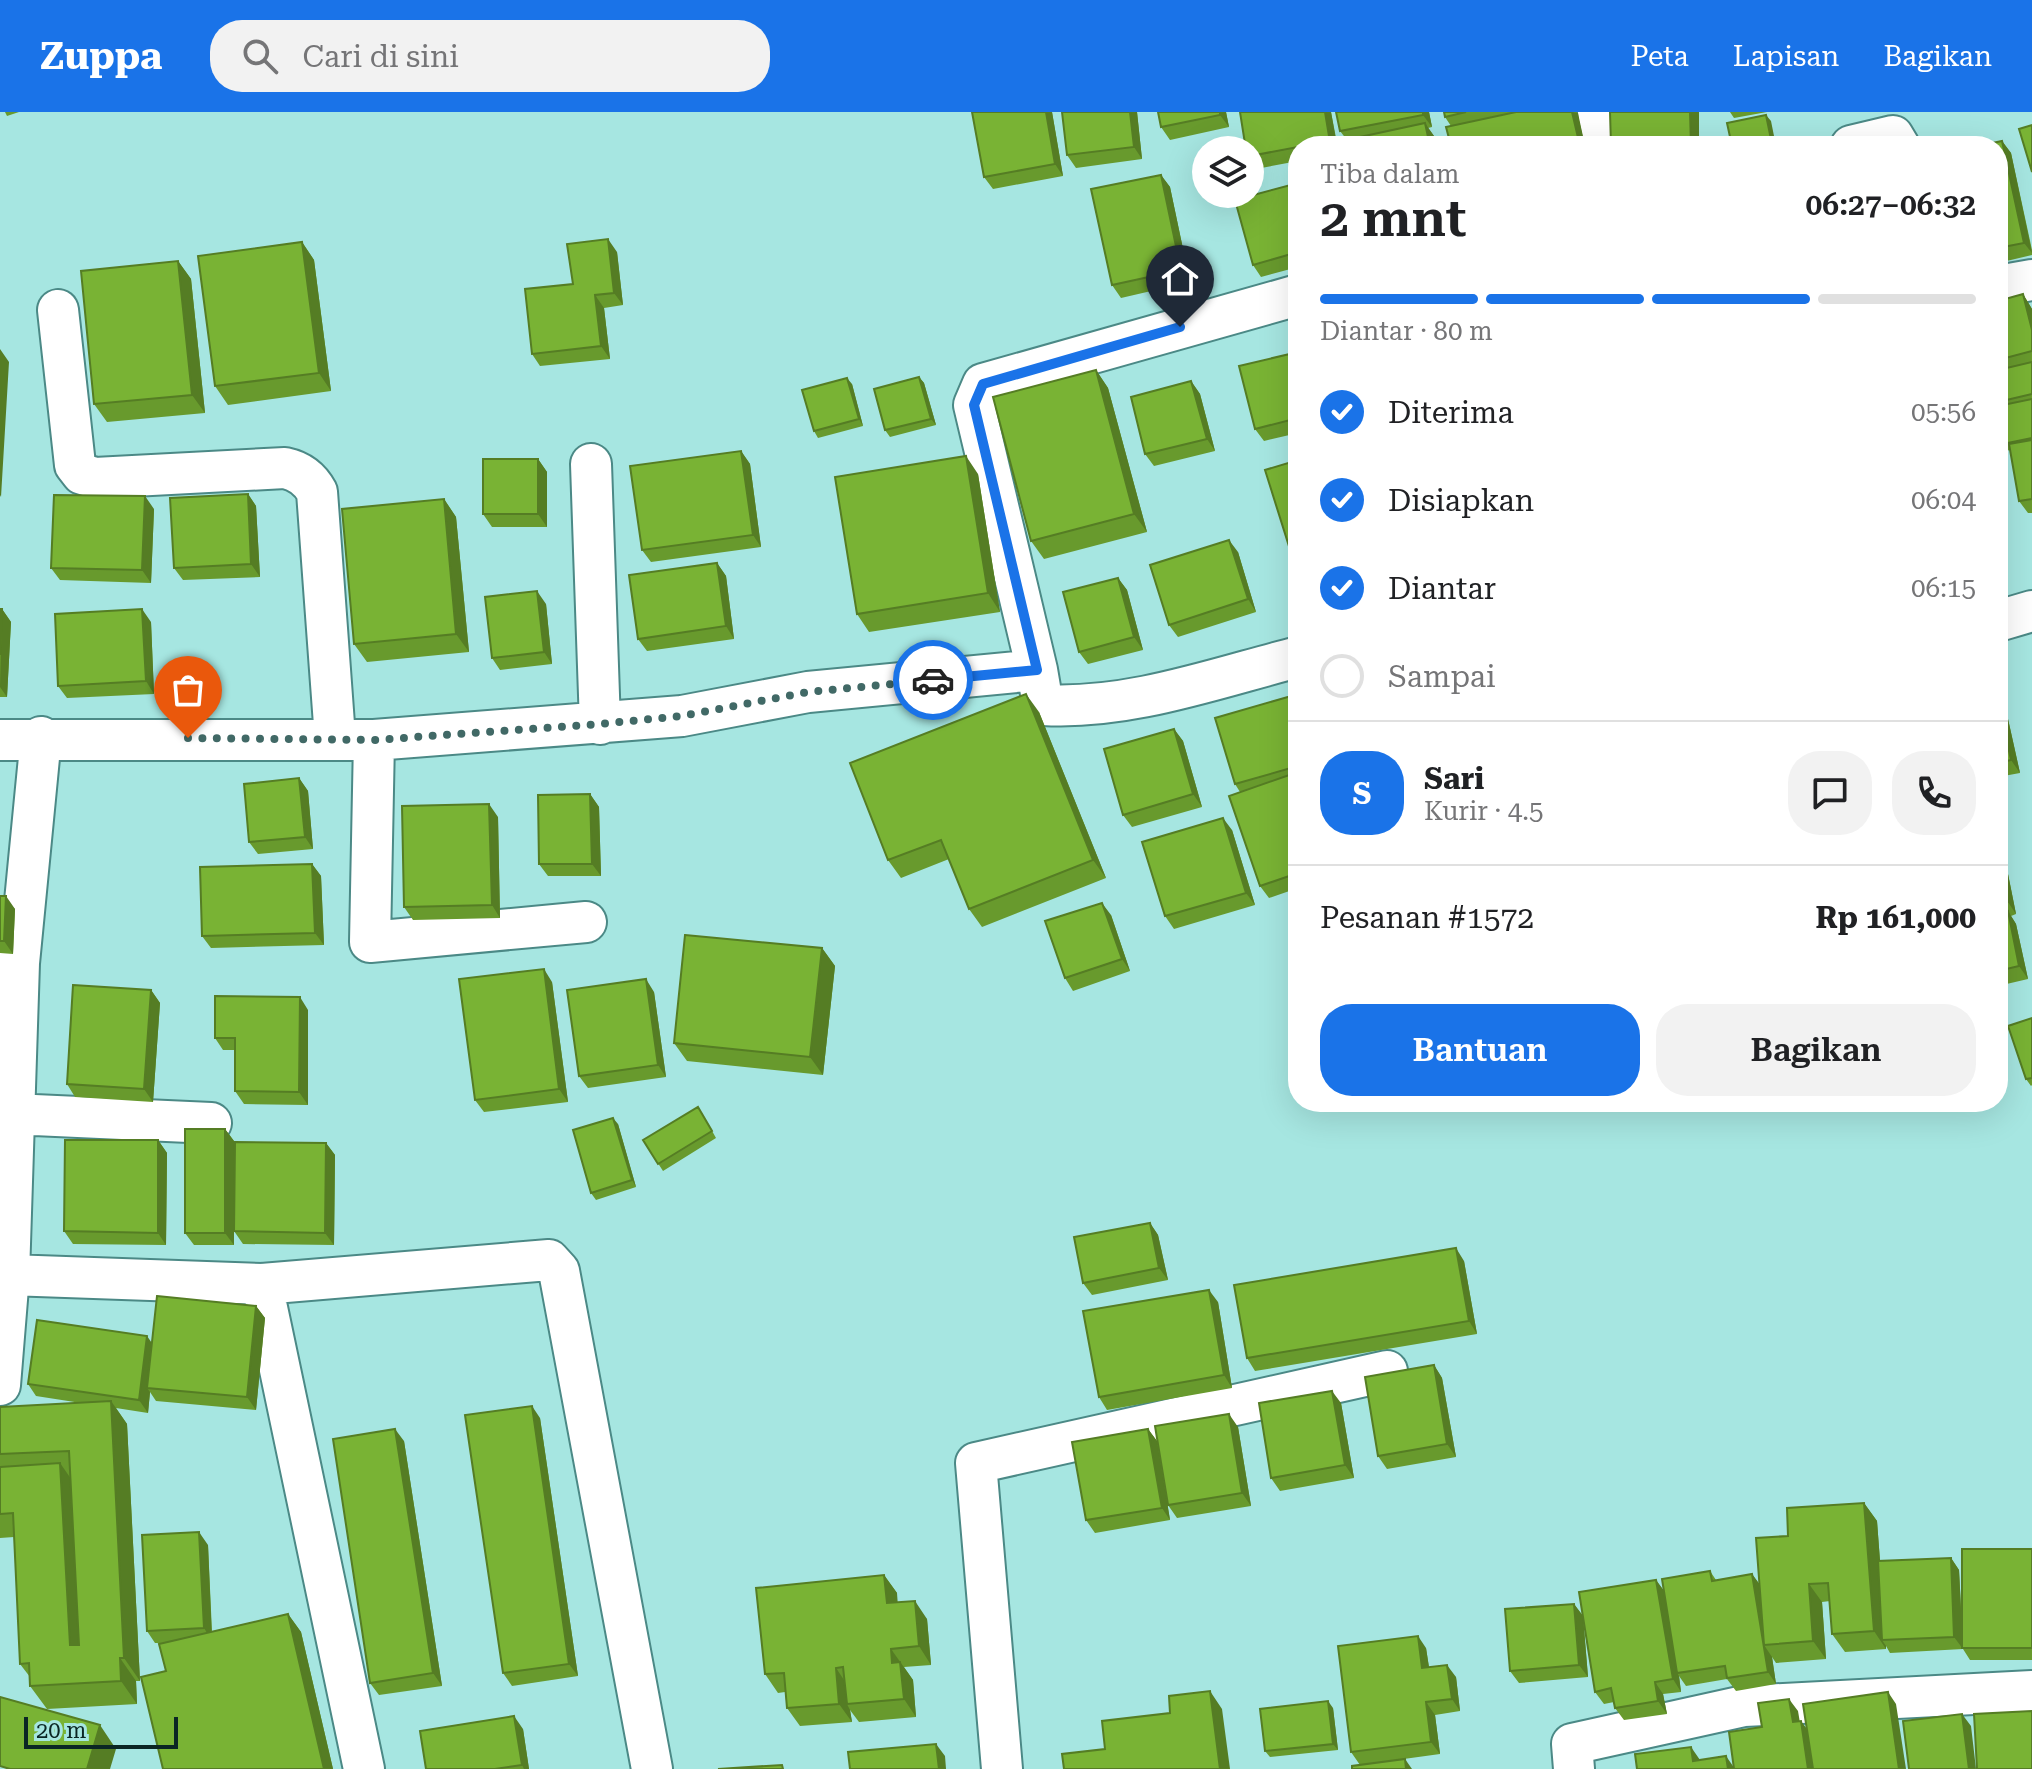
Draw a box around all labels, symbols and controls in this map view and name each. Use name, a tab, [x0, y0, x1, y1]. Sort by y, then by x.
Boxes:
search box	[210, 20, 770, 92]
text: Zuppa	[40, 34, 162, 78]
icon: search	[238, 34, 282, 78]
text: Cari di sini	[302, 39, 459, 74]
text: Peta	[1631, 40, 1689, 73]
text: Lapisan	[1733, 40, 1839, 73]
text: Bagikan	[1883, 40, 1992, 73]
map controls	[1192, 136, 1264, 208]
button: layers	[1192, 136, 1264, 208]
text: Tiba dalam	[1320, 159, 1459, 189]
text: 06:27–06:32	[1806, 187, 1976, 222]
text: 2 mnt	[1320, 188, 1466, 249]
pin	[1146, 245, 1214, 327]
icon: home	[1158, 257, 1202, 301]
text: Diantar · 80 m	[1320, 316, 1493, 346]
icon: check	[1320, 390, 1364, 434]
text: Diterima	[1388, 395, 1514, 430]
text: 05:56	[1911, 397, 1976, 427]
icon: check	[1320, 478, 1364, 522]
text: Disiapkan	[1388, 483, 1534, 518]
text: 06:04	[1911, 485, 1976, 515]
icon: check	[1320, 566, 1364, 610]
text: Diantar	[1388, 571, 1496, 606]
text: 06:15	[1911, 573, 1976, 603]
courier	[893, 640, 973, 720]
pin	[154, 656, 222, 738]
icon: car	[911, 658, 955, 702]
text: Sampai	[1388, 659, 1496, 694]
icon: bag	[166, 668, 210, 712]
button: chat	[1788, 751, 1872, 835]
button: phone	[1892, 751, 1976, 835]
text: Sari	[1424, 761, 1484, 796]
text: S	[1353, 776, 1371, 811]
text: Kurir · 4.5	[1424, 796, 1544, 826]
text: Pesanan #1572	[1320, 900, 1534, 935]
text: Rp 161,000	[1815, 900, 1976, 935]
button: Bantuan	[1320, 1004, 1640, 1096]
button: Bagikan	[1656, 1004, 1976, 1096]
scale bar	[24, 1713, 178, 1749]
text: 20 m	[36, 1718, 86, 1743]

